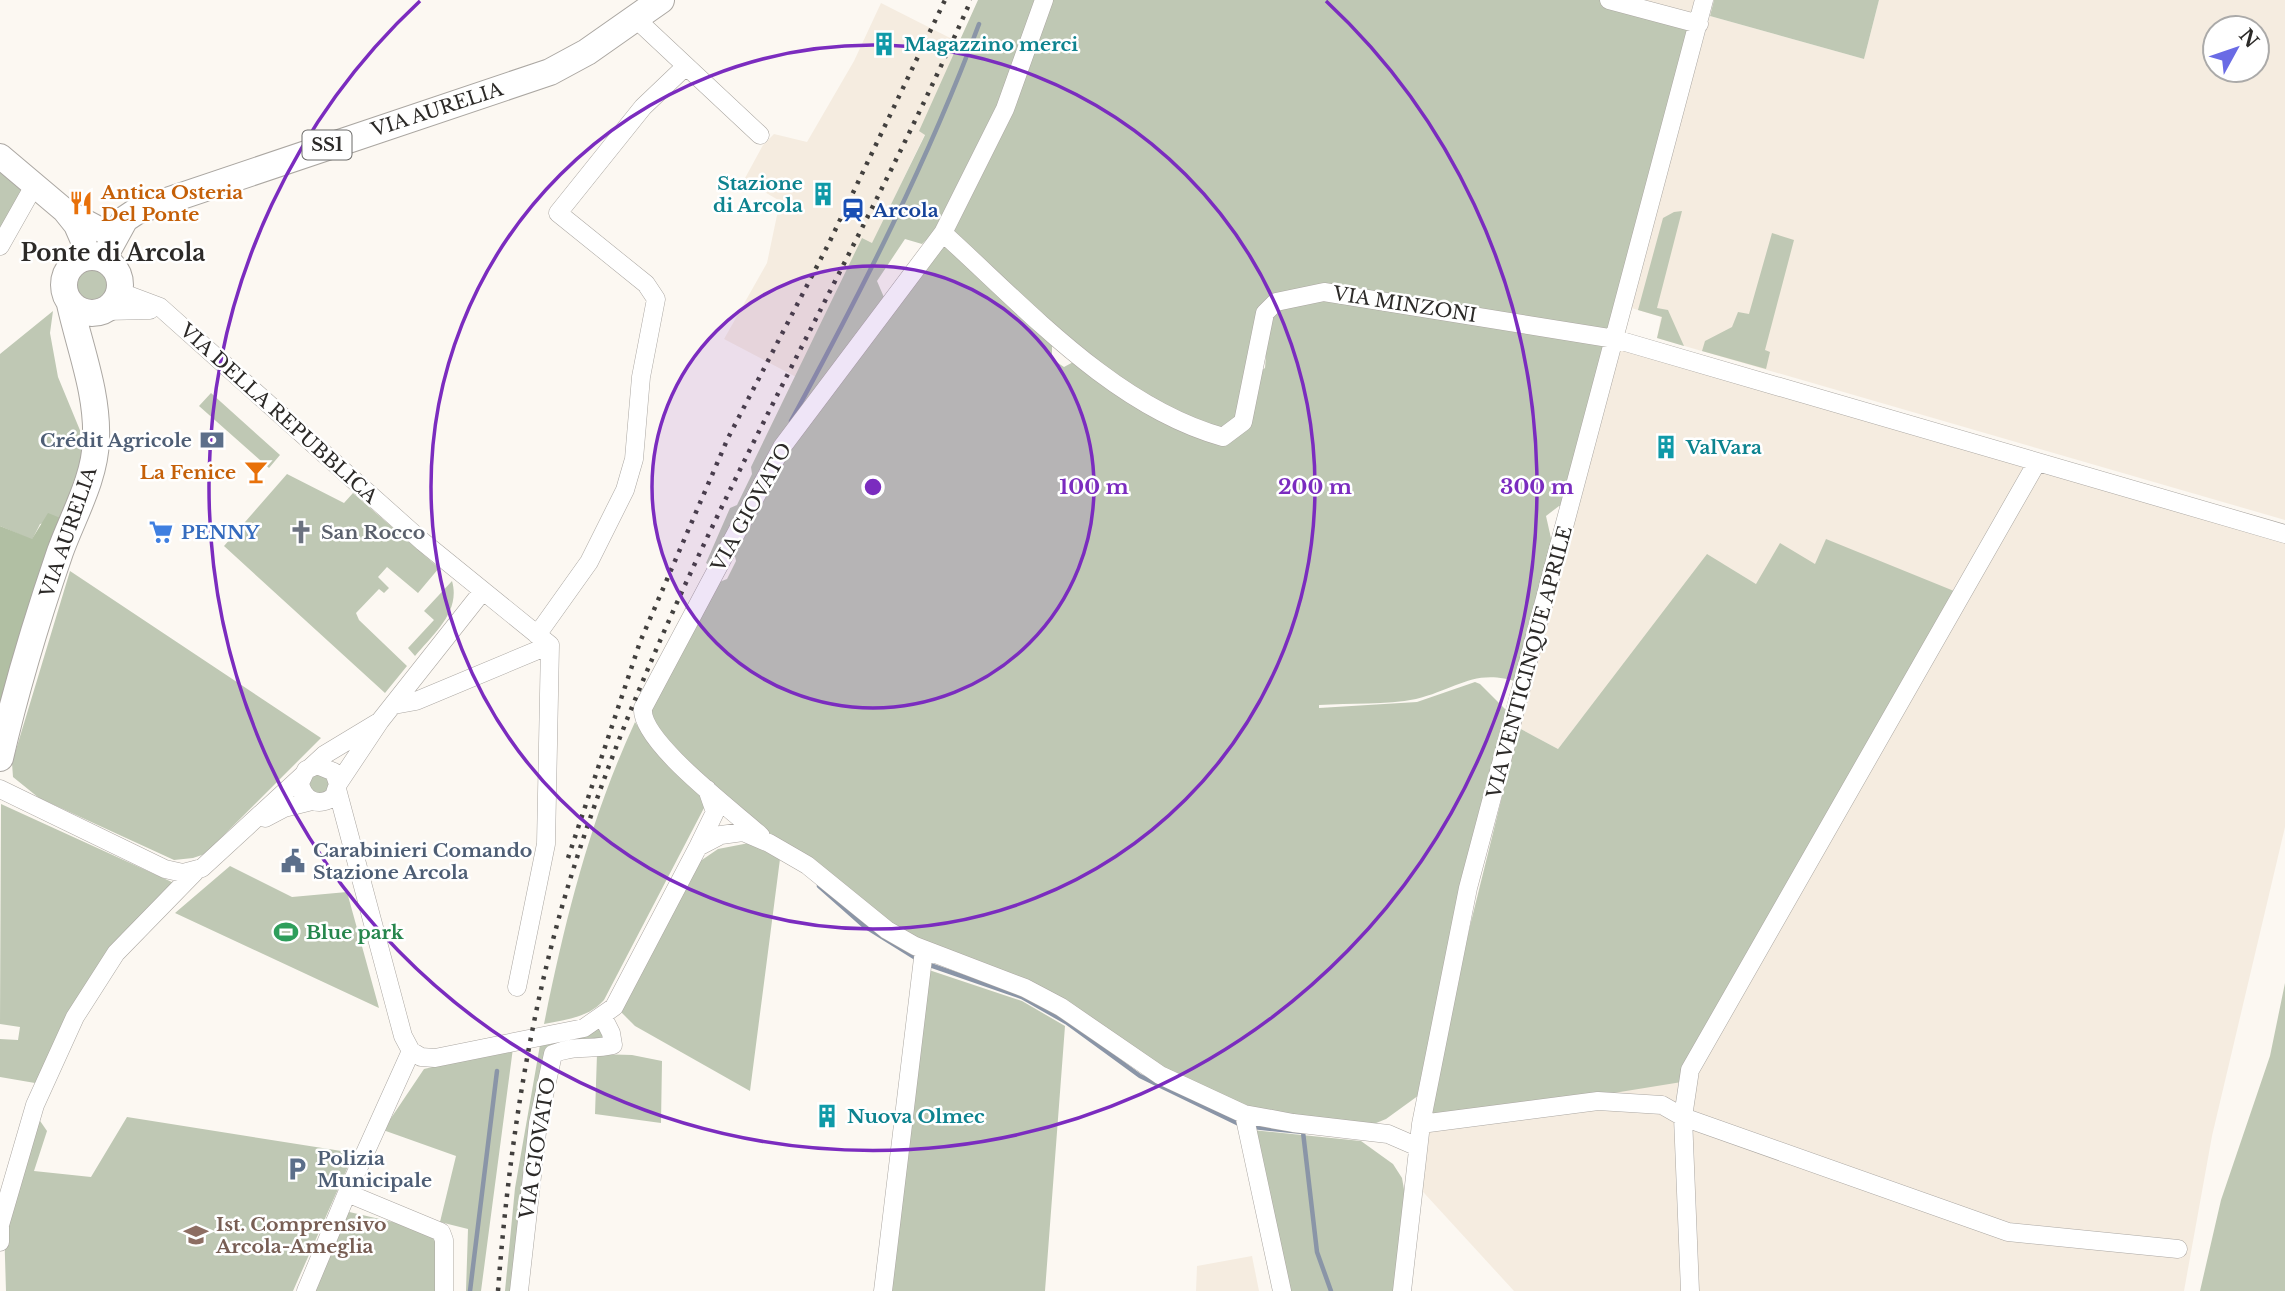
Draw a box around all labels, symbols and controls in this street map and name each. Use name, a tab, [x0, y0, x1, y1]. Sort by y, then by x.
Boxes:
north arrow	[2201, 14, 2271, 84]
text: N	[2234, 24, 2263, 53]
building icon: Magazzino merci	[870, 30, 898, 58]
place label: Magazzino merci	[904, 33, 1078, 56]
street label: VIA AURELIA	[368, 77, 506, 142]
road number: SS1	[302, 130, 352, 160]
place label: Stazione di Arcola	[713, 172, 803, 217]
building icon: Stazione di Arcola	[809, 180, 837, 208]
place label: Antica Osteria Del Ponte	[100, 181, 243, 226]
restaurant icon: Antica Osteria Del Ponte	[67, 189, 95, 217]
station icon: Arcola	[839, 196, 867, 224]
place label: Arcola	[872, 199, 939, 222]
district label: Ponte di Arcola	[20, 239, 206, 267]
street label: VIA MINZONI	[1330, 282, 1479, 327]
street label: VIA DELLA REPUBBLICA	[174, 318, 382, 508]
bank icon: Crédit Agricole	[198, 426, 226, 454]
place label: Crédit Agricole	[40, 429, 192, 452]
building icon: ValVara	[1652, 433, 1680, 461]
place label: ValVara	[1685, 436, 1762, 459]
street label: VIA GIOVATO	[706, 439, 796, 576]
bar icon: La Fenice	[242, 458, 270, 486]
place label: La Fenice	[140, 461, 236, 484]
street label: VIA AURELIA	[35, 463, 102, 602]
text: 100 m	[1059, 474, 1129, 500]
text: 200 m	[1278, 474, 1352, 500]
text: 300 m	[1500, 474, 1574, 500]
centre of rings	[861, 475, 885, 499]
supermarket icon: PENNY	[147, 518, 175, 546]
church icon: San Rocco	[287, 518, 315, 546]
place label: PENNY	[181, 521, 260, 544]
place label: San Rocco	[321, 521, 425, 544]
street label: VIA VENTICINQUE APRILE	[1482, 523, 1577, 802]
place label: Carabinieri Comando Stazione Arcola	[313, 839, 532, 884]
public building icon: Carabinieri Comando Stazione Arcola	[279, 847, 307, 875]
sports icon: Blue park	[272, 918, 300, 946]
place label: Blue park	[306, 921, 404, 944]
street label: VIA GIOVATO	[515, 1075, 560, 1222]
building icon: Nuova Olmec	[813, 1102, 841, 1130]
place label: Nuova Olmec	[847, 1105, 985, 1128]
place label: Polizia Municipale	[317, 1147, 432, 1192]
parking icon: Polizia Municipale	[283, 1155, 311, 1183]
place label: Ist. Comprensivo Arcola-Ameglia	[215, 1213, 387, 1258]
school or university icon: Ist. Comprensivo Arcola-Ameglia	[182, 1221, 210, 1249]

